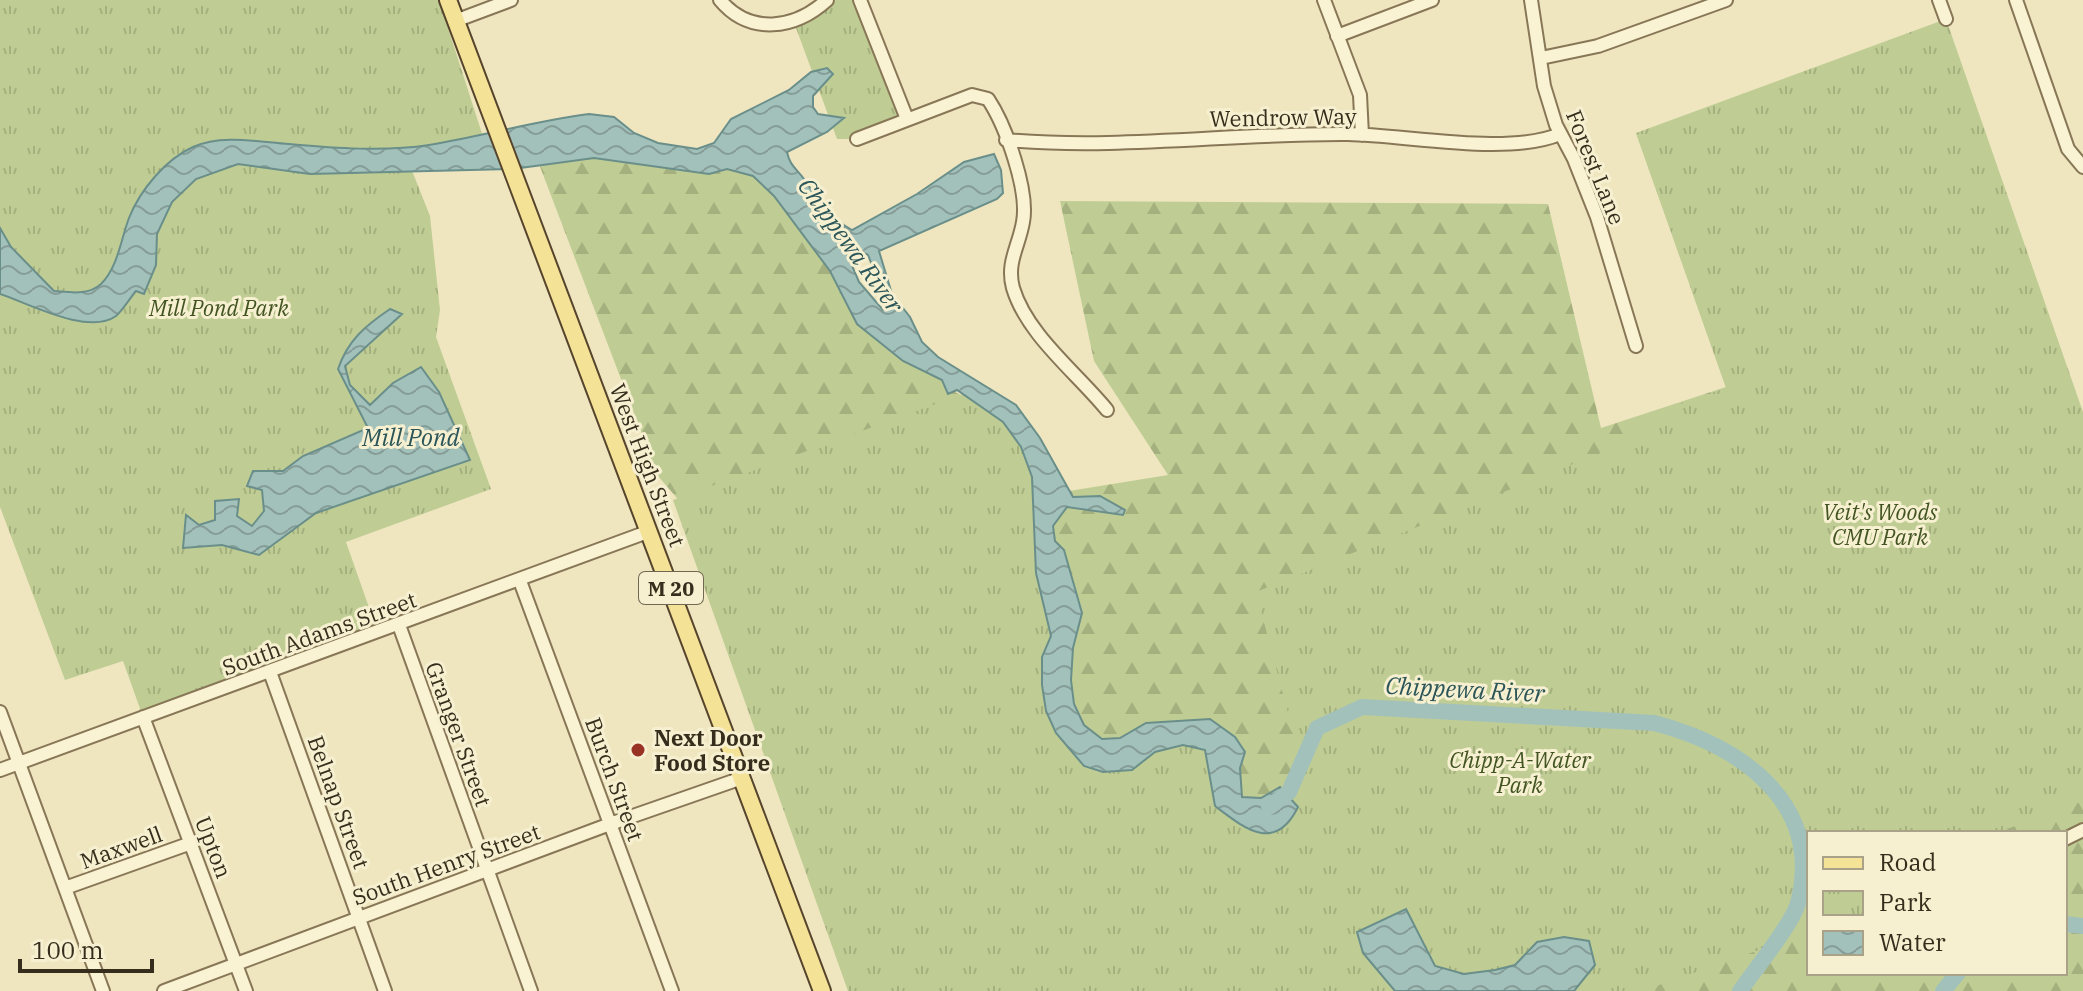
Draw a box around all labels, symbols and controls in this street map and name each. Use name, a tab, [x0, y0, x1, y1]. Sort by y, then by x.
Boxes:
street label: Wendrow Way	[1209, 101, 1357, 133]
street label: Forest Lane	[1560, 105, 1632, 229]
water label: Chippewa River	[791, 171, 912, 320]
park label: Mill Pond Park	[148, 293, 289, 322]
street label: West High Street	[604, 379, 693, 551]
water label: Mill Pond	[361, 421, 461, 453]
park label: Veit's Woods CMU Park	[1823, 497, 1938, 551]
road number: M 20	[639, 572, 703, 604]
street label: South Adams Street	[218, 584, 420, 682]
street label: Granger Street	[419, 658, 499, 811]
water label: Chippewa River	[1385, 669, 1547, 709]
street label: Burch Street	[579, 713, 651, 845]
place label: Next Door Food Store	[654, 723, 770, 777]
street label: Belnap Street	[302, 731, 377, 873]
marker: Next Door Food Store	[629, 741, 647, 759]
park label: Chipp-A-Water Park	[1449, 745, 1592, 799]
street label: Upton	[189, 812, 239, 882]
street label: South Henry Street	[348, 816, 544, 911]
street label: Maxwell	[76, 819, 166, 875]
legend	[1807, 831, 2067, 975]
text: Road	[1879, 846, 1936, 878]
text: Park	[1879, 886, 1931, 918]
scale bar	[20, 923, 152, 973]
text: Water	[1879, 926, 1946, 958]
text: 100 m	[32, 934, 104, 966]

